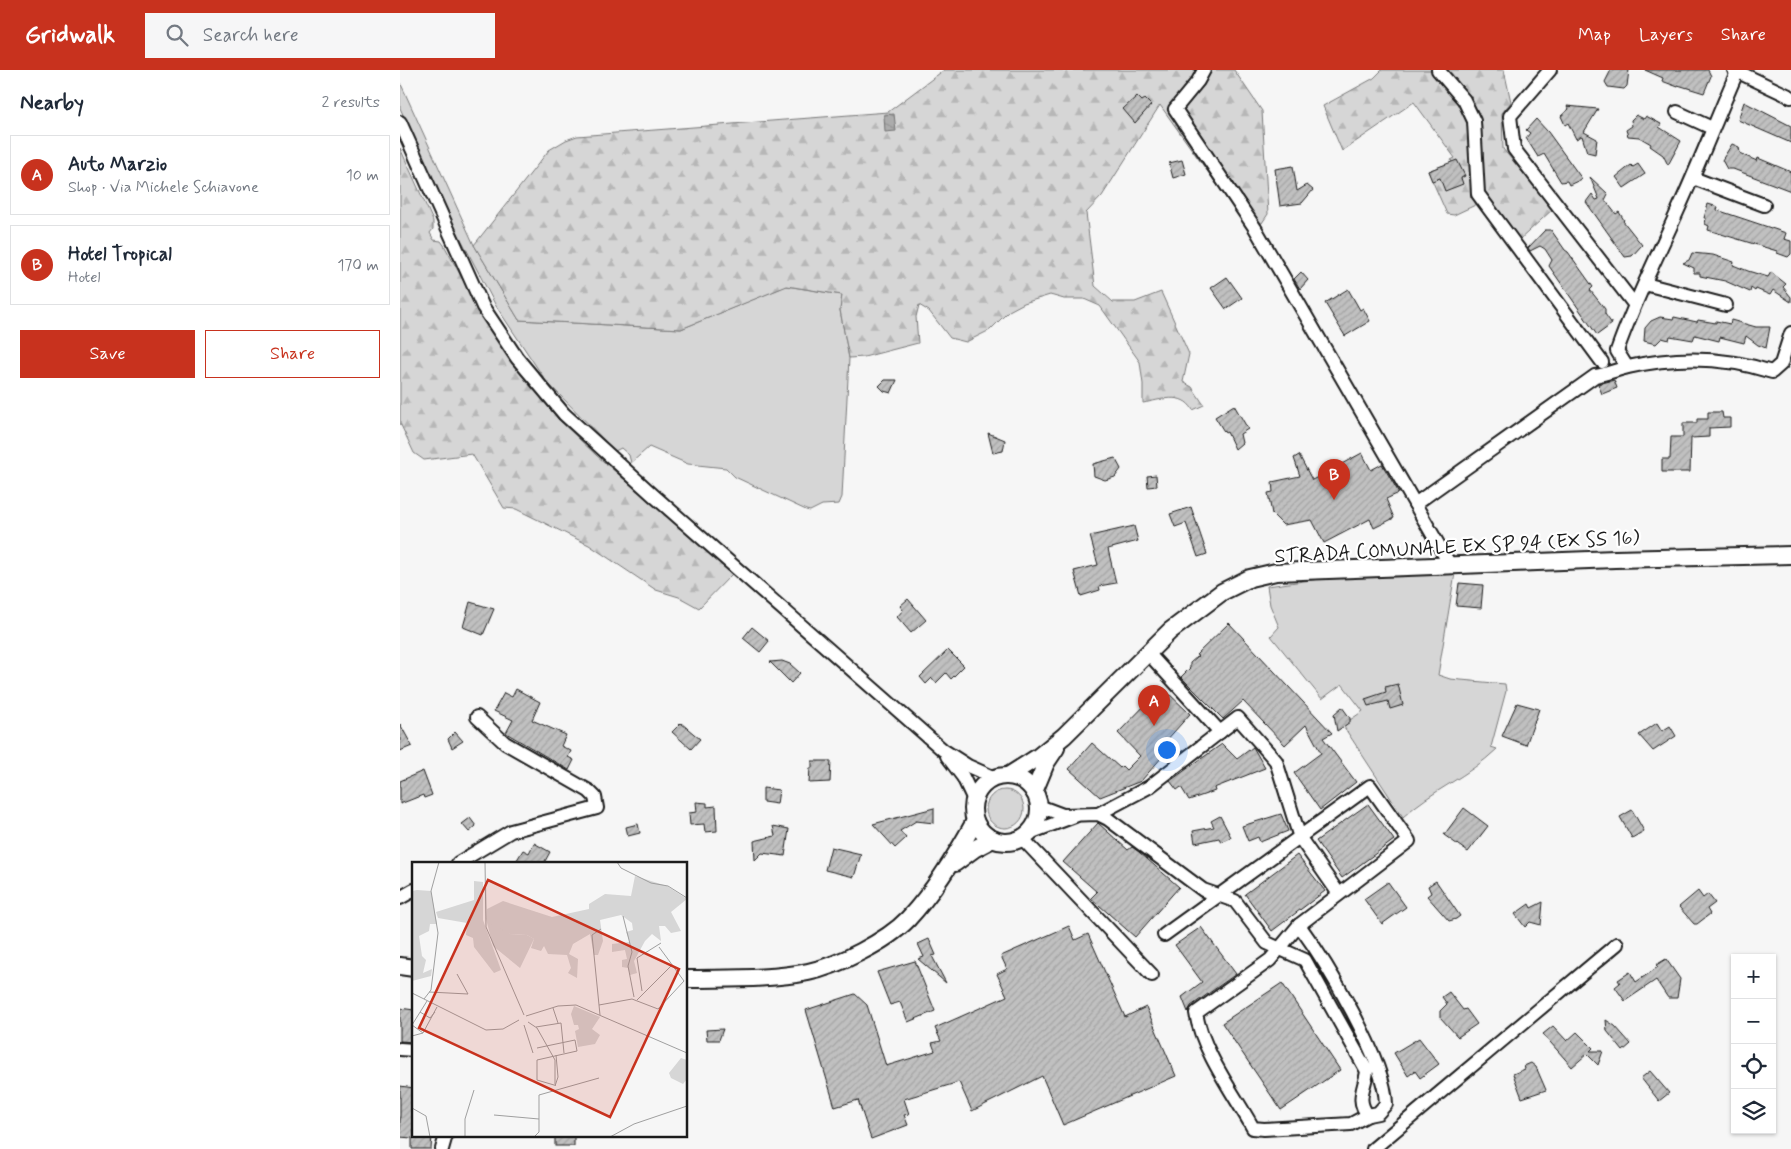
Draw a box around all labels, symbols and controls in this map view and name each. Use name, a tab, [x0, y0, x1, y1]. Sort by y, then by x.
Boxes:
search box	[145, 13, 495, 58]
text: Gridwalk	[25, 20, 115, 51]
icon: search	[163, 21, 191, 49]
text: Search here	[203, 23, 298, 48]
text: Map	[1578, 23, 1611, 47]
text: Layers	[1639, 23, 1693, 47]
text: Share	[1721, 23, 1766, 47]
text: Nearby	[20, 89, 84, 117]
text: 2 results	[322, 92, 380, 113]
text: Auto Marzio	[68, 152, 167, 177]
text: A	[32, 165, 42, 186]
text: 10 m	[346, 165, 379, 186]
text: Shop · Via Michele Schiavone	[68, 177, 259, 198]
text: Hotel Tropical	[68, 242, 172, 267]
text: B	[32, 255, 42, 276]
text: 170 m	[337, 255, 379, 276]
text: Hotel	[68, 267, 101, 288]
button: Save	[20, 330, 195, 378]
button: Share	[205, 330, 380, 378]
pin: B	[1318, 459, 1350, 500]
street label: STRADA COMUNALE EX SP 94 (EX SS 16)	[1274, 524, 1640, 571]
pin: A	[1138, 685, 1170, 726]
your location	[1154, 737, 1180, 763]
inset map	[412, 862, 688, 1136]
map controls	[1731, 954, 1776, 1134]
button: +	[1731, 954, 1776, 999]
button: −	[1731, 999, 1776, 1044]
button: locate	[1731, 1044, 1776, 1089]
button: layers	[1731, 1089, 1776, 1134]

